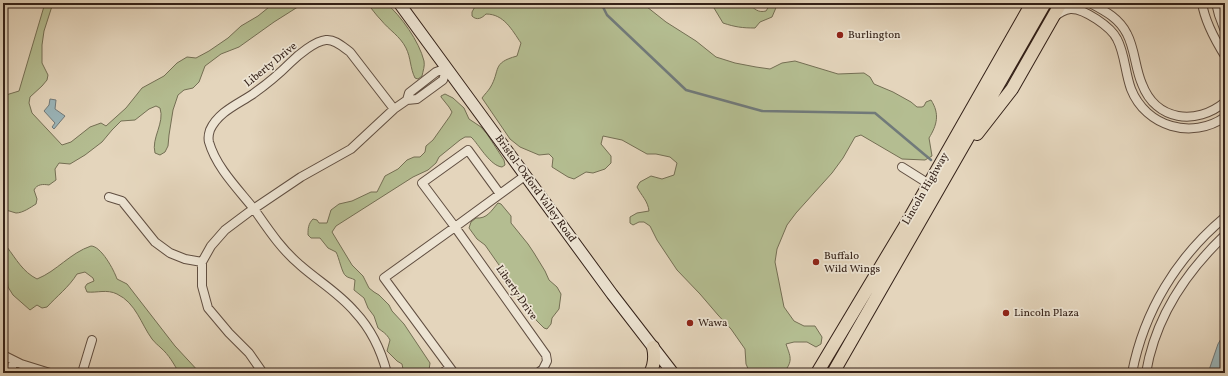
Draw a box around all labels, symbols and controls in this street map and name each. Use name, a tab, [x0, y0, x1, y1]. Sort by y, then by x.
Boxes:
place label: Burlington	[848, 28, 901, 43]
marker: Burlington	[835, 30, 845, 40]
street label: Liberty Drive	[241, 39, 301, 91]
street label: Bristol-Oxford Valley Road	[491, 132, 579, 246]
street label: Lincoln Highway	[899, 150, 953, 228]
place label: Buffalo Wild Wings	[824, 249, 881, 277]
marker: Buffalo Wild Wings	[811, 257, 821, 267]
street label: Liberty Drive	[492, 263, 540, 323]
place label: Lincoln Plaza	[1014, 306, 1079, 321]
marker: Lincoln Plaza	[1001, 308, 1011, 318]
place label: Wawa	[698, 316, 728, 331]
marker: Wawa	[685, 318, 695, 328]

